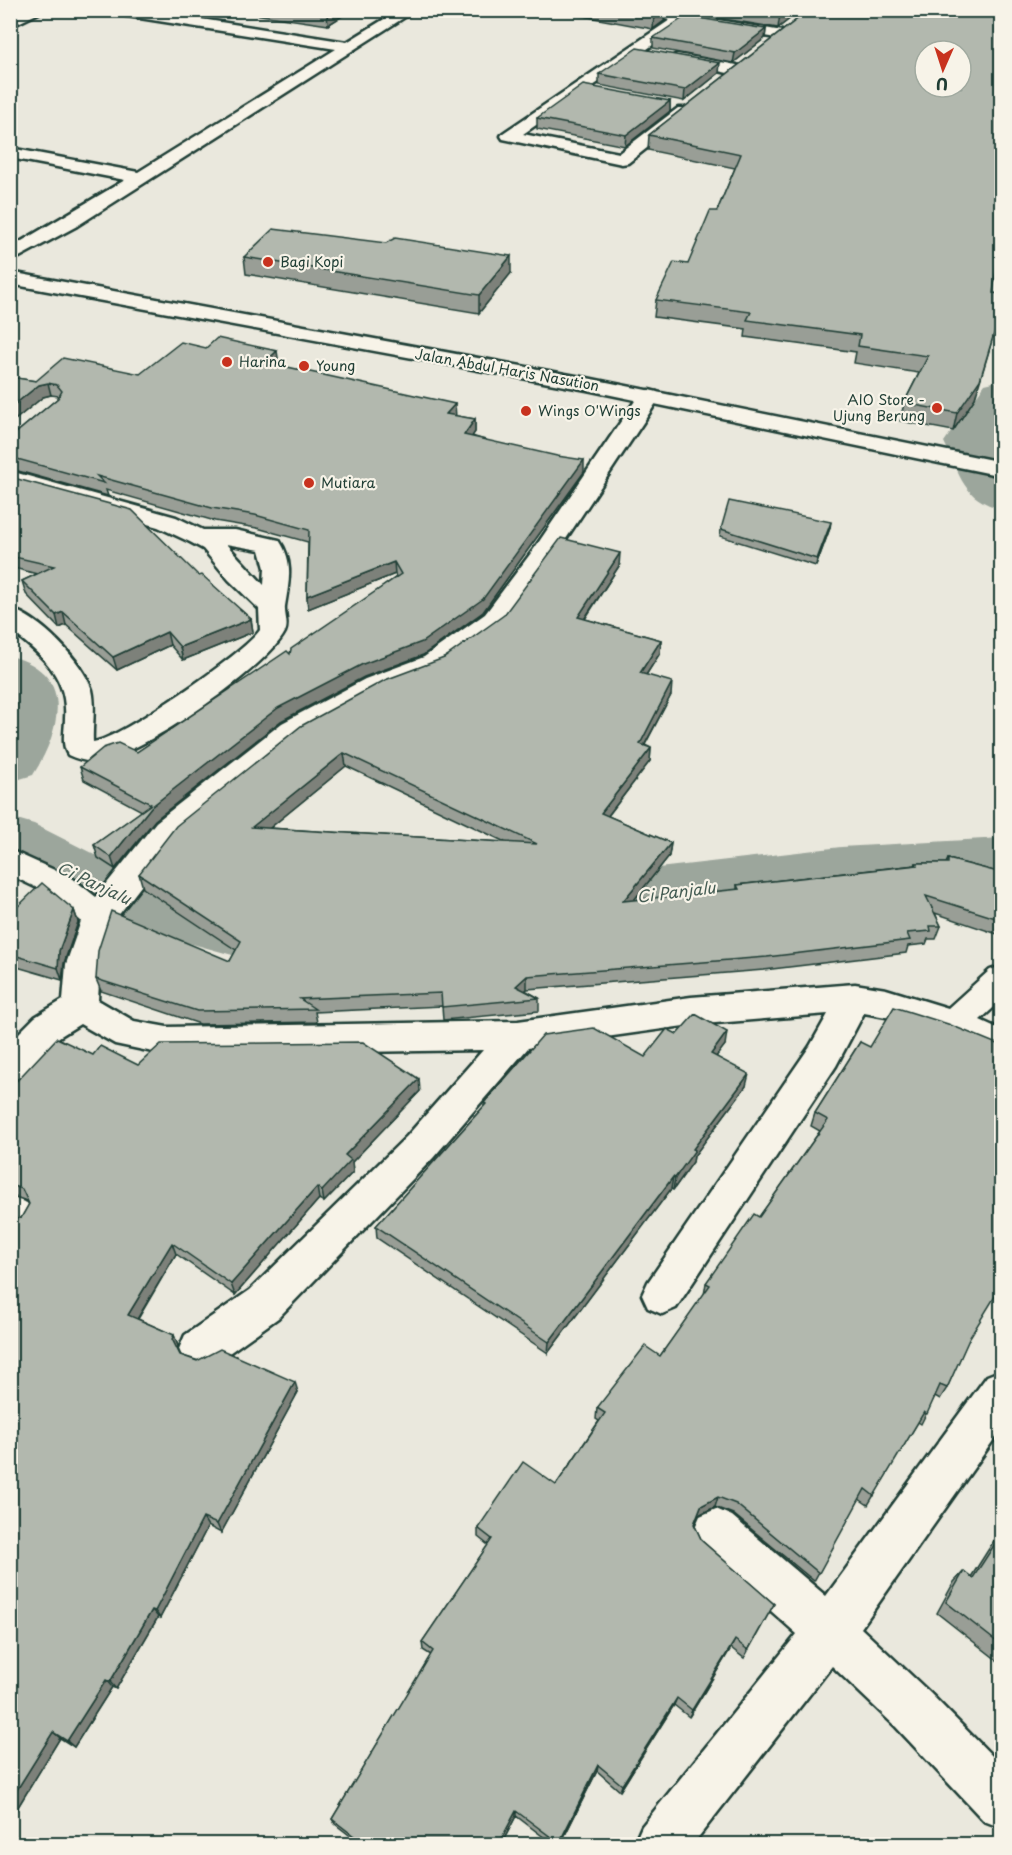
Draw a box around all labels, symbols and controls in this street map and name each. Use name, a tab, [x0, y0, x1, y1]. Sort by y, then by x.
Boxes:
north arrow	[913, 39, 973, 99]
text: U	[935, 73, 949, 97]
place label: Bagi Kopi	[280, 251, 344, 272]
marker: Bagi Kopi	[261, 255, 275, 269]
street label: Jalan Abdul Haris Nasution	[413, 343, 601, 396]
place label: Harina	[239, 351, 286, 372]
marker: Harina	[220, 355, 234, 369]
place label: Young	[316, 355, 355, 376]
marker: Young	[297, 359, 311, 373]
place label: AIO Store - Ujung Berung	[833, 389, 925, 426]
place label: Wings O'Wings	[538, 400, 641, 421]
marker: AIO Store - Ujung Berung	[930, 401, 944, 415]
marker: Wings O'Wings	[519, 404, 533, 418]
place label: Mutiara	[321, 472, 376, 493]
marker: Mutiara	[302, 476, 316, 490]
water label: Ci Panjalu	[54, 855, 136, 910]
water label: Ci Panjalu	[635, 874, 718, 908]

